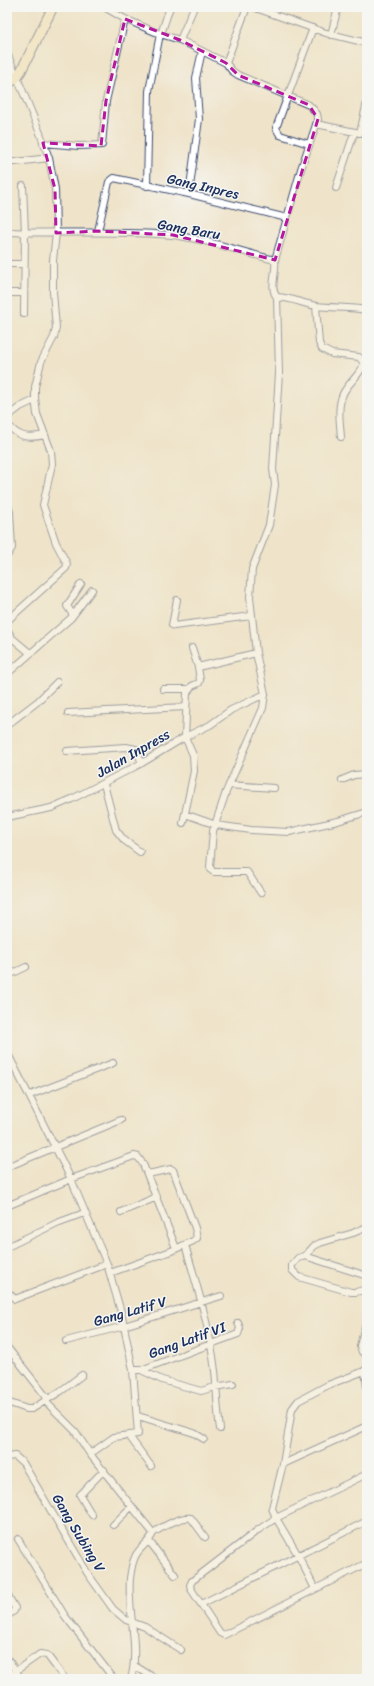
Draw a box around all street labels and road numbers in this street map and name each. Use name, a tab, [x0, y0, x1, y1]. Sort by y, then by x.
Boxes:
street label: Gang Inpres	[164, 166, 242, 207]
street label: Gang Baru	[156, 212, 223, 247]
street label: Jalan Inpress	[91, 722, 175, 785]
street label: Gang Latif V	[91, 1289, 170, 1334]
street label: Gang Latif VI	[145, 1314, 231, 1366]
street label: Gang Subing V	[45, 1489, 112, 1578]

